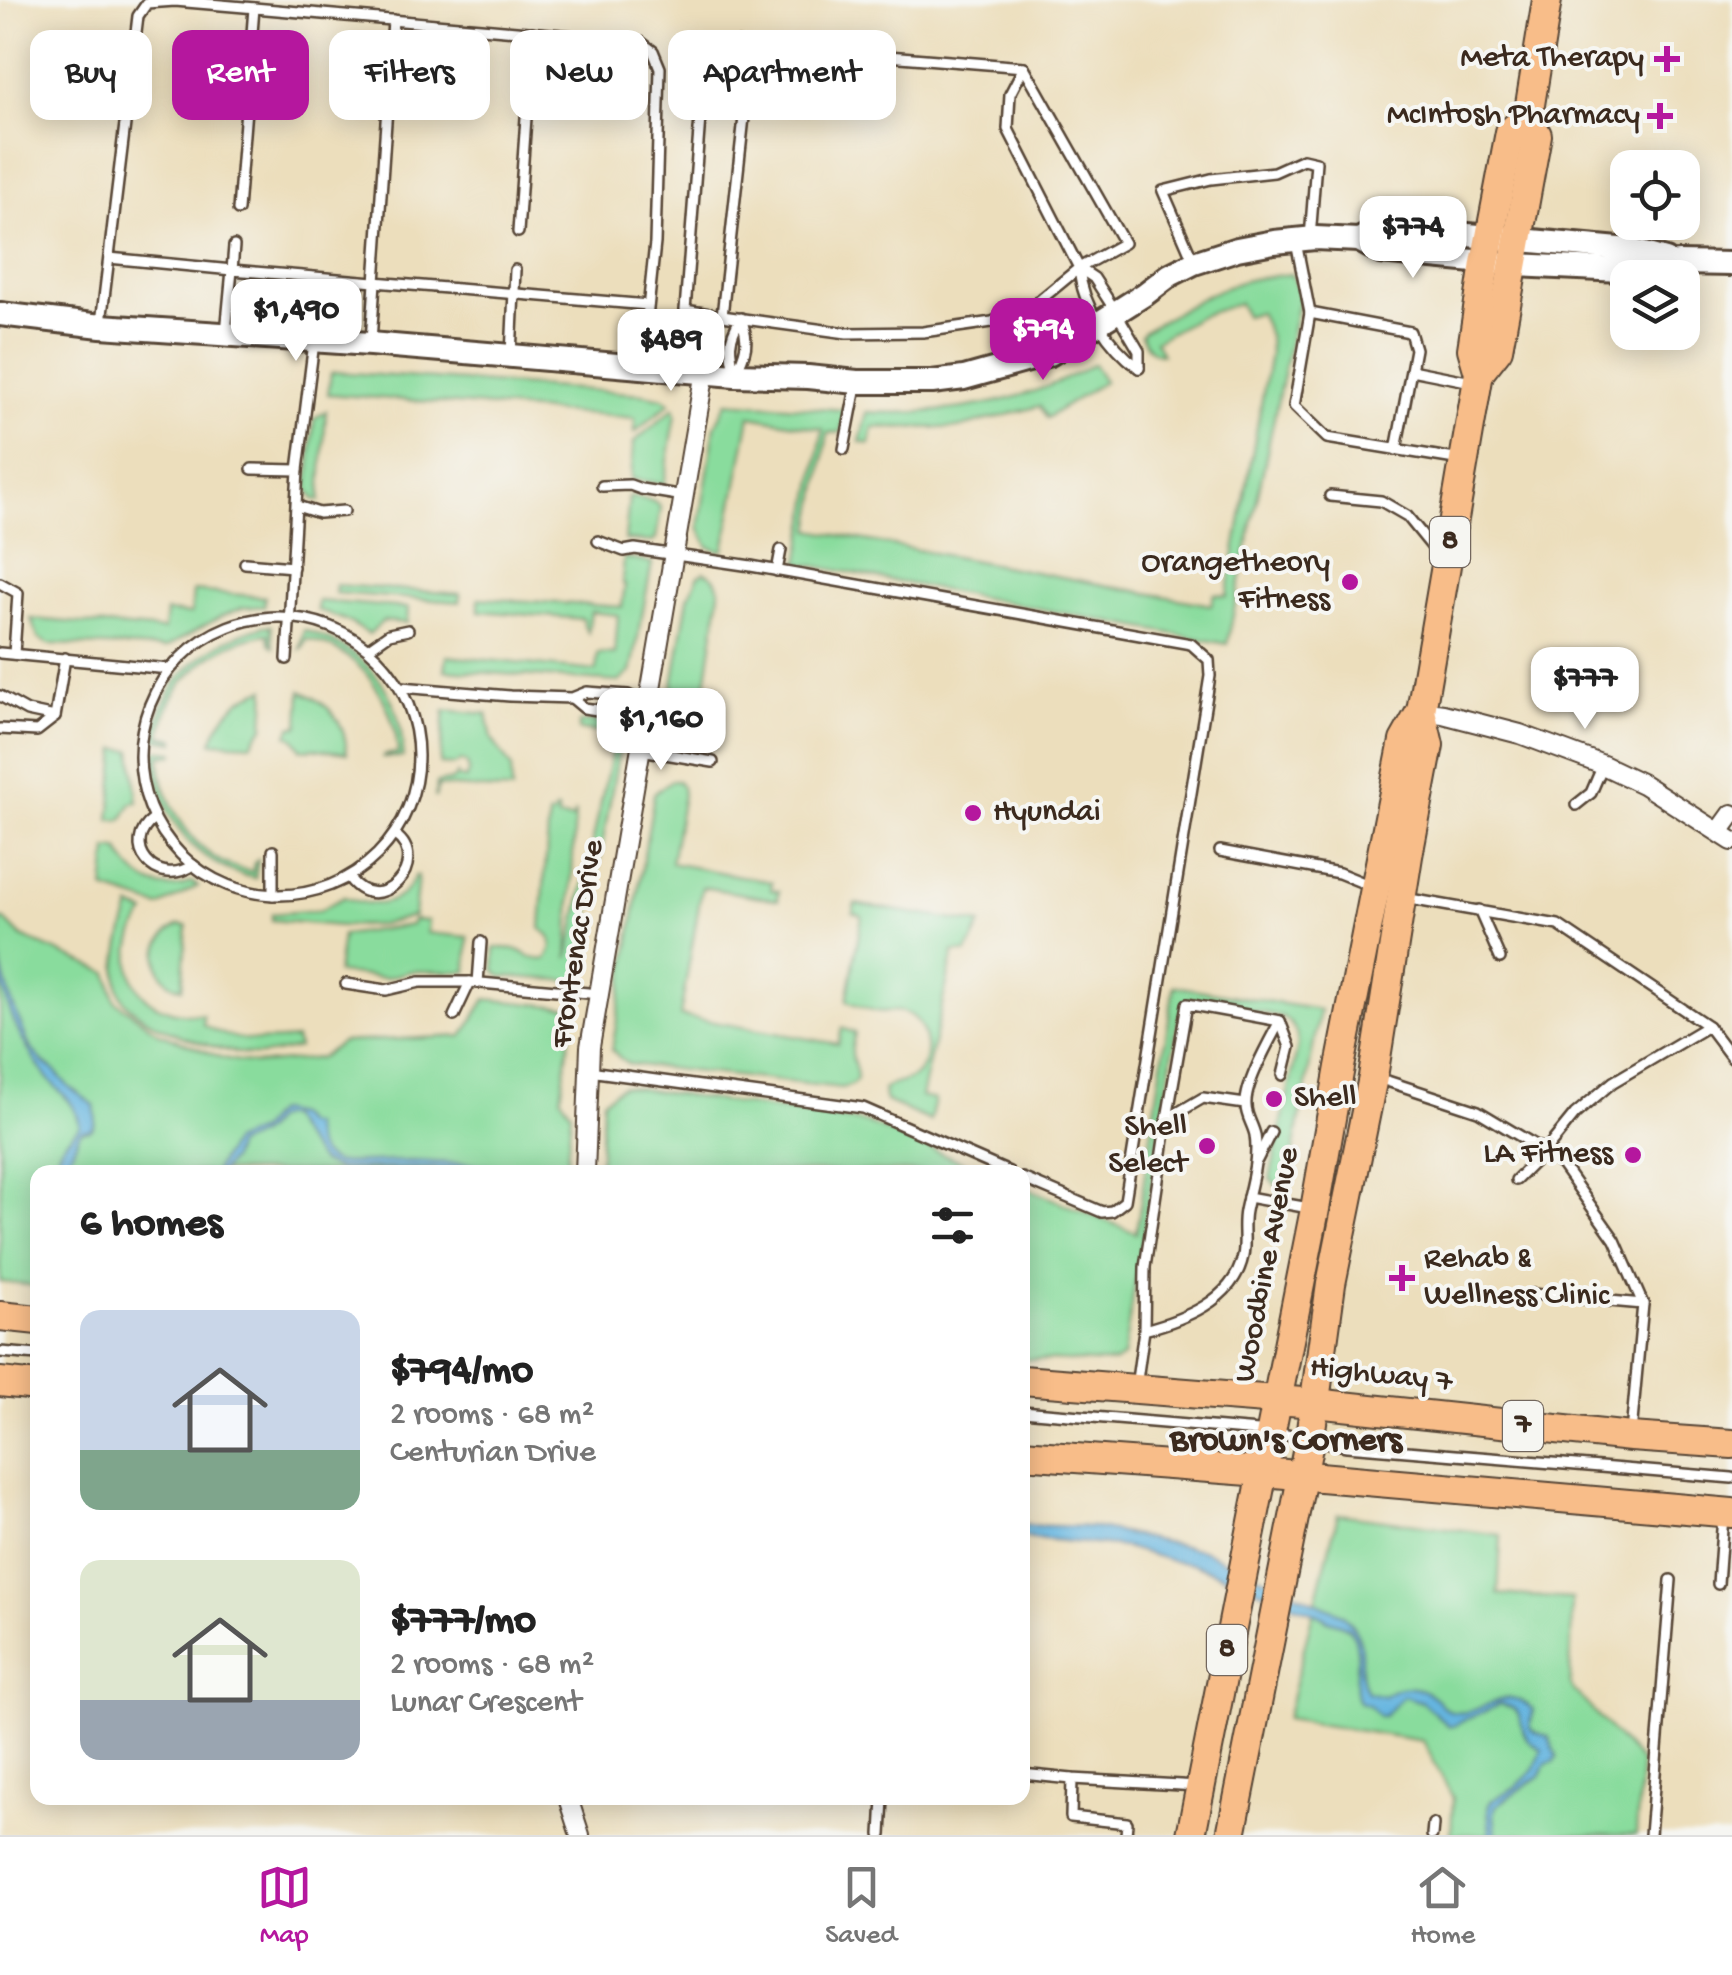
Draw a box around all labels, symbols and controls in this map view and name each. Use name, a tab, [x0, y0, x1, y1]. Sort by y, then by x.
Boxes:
chip: Buy	[30, 30, 152, 120]
chip: Rent	[172, 30, 309, 120]
chip: Filters	[329, 30, 490, 120]
chip: New	[510, 30, 648, 120]
chip: Apartment	[668, 30, 896, 120]
place label: Meta Therapy	[1460, 40, 1644, 78]
marker: Meta Therapy	[1654, 46, 1680, 72]
place label: McIntosh Pharmacy	[1387, 97, 1640, 135]
marker: McIntosh Pharmacy	[1649, 105, 1671, 127]
map controls	[1610, 150, 1700, 350]
button: locate	[1610, 150, 1700, 240]
pin: $774	[1354, 196, 1472, 281]
text: $774	[1382, 209, 1444, 247]
button: layers	[1610, 260, 1700, 350]
pin: $1,490	[215, 279, 377, 364]
text: $1,490	[253, 292, 339, 330]
pin: $794	[984, 298, 1102, 383]
pin: $489	[612, 309, 730, 394]
text: $794	[1012, 311, 1074, 349]
text: $489	[639, 322, 703, 360]
road number: 8	[1430, 517, 1470, 567]
place label: Orangetheory Fitness	[1141, 545, 1331, 620]
marker: Orangetheory Fitness	[1339, 571, 1361, 593]
pin: $777	[1526, 647, 1644, 732]
text: $777	[1553, 660, 1617, 698]
pin: $1,160	[580, 688, 742, 773]
text: $1,160	[619, 701, 703, 739]
place label: Hyundai	[993, 794, 1101, 832]
marker: Hyundai	[962, 802, 984, 824]
street label: Frontenac Drive	[544, 837, 614, 1052]
place label: Shell	[1294, 1080, 1357, 1118]
marker: Shell	[1263, 1088, 1285, 1110]
place label: Shell Select	[1108, 1109, 1190, 1184]
marker: Shell Select	[1196, 1135, 1218, 1157]
place label: LA Fitness	[1483, 1136, 1614, 1174]
street label: Woodbine Avenue	[1227, 1144, 1310, 1386]
marker: LA Fitness	[1622, 1144, 1644, 1166]
icon: filters	[925, 1198, 980, 1253]
text: 6 homes	[80, 1201, 223, 1250]
place label: Rehab & Wellness Clinic	[1424, 1241, 1610, 1316]
marker: Rehab & Wellness Clinic	[1389, 1265, 1415, 1291]
text: $794/mo	[390, 1348, 533, 1397]
icon: home	[160, 1350, 280, 1470]
street label: Highway 7	[1308, 1350, 1456, 1403]
text: 2 rooms · 68 m²	[390, 1397, 594, 1435]
road number: 7	[1503, 1401, 1543, 1451]
district label: Brown's Corners	[1169, 1422, 1404, 1463]
text: Centurian Drive	[390, 1435, 596, 1473]
text: $777/mo	[390, 1598, 536, 1647]
icon: home	[160, 1600, 280, 1720]
road number: 8	[1207, 1625, 1247, 1675]
text: 2 rooms · 68 m²	[390, 1647, 594, 1685]
text: Lunar Crescent	[390, 1685, 581, 1723]
tab: Map	[257, 1860, 312, 1953]
tab: Saved	[825, 1860, 897, 1953]
tab: Home	[1410, 1860, 1475, 1953]

